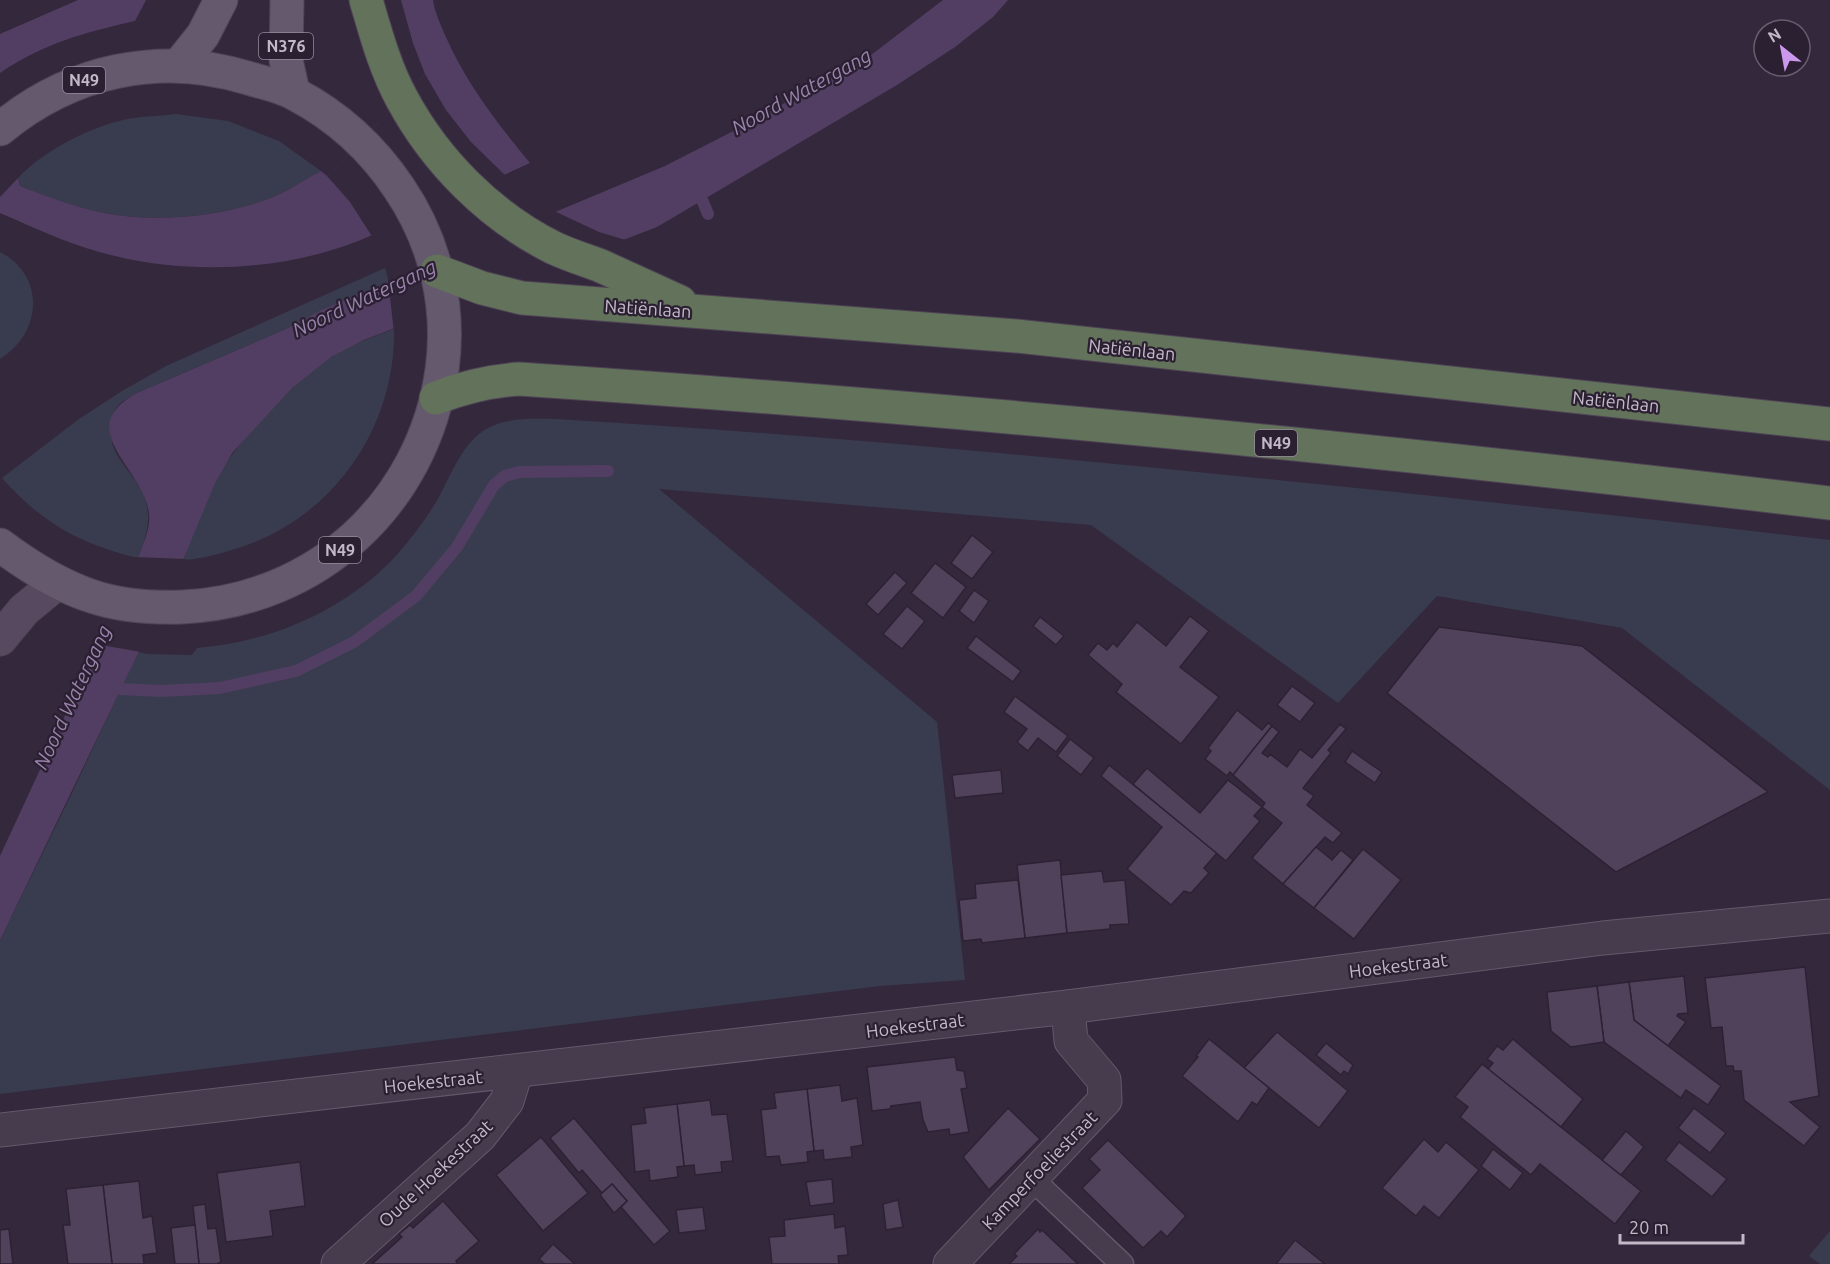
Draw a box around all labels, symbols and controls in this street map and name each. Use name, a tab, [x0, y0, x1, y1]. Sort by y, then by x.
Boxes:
north arrow	[1752, 18, 1812, 78]
text: N	[1765, 24, 1784, 46]
road number: N376	[259, 33, 313, 59]
water label: Noord Watergang	[727, 43, 875, 139]
road number: N49	[63, 67, 105, 93]
water label: Noord Watergang	[288, 255, 440, 341]
street label: Natiënlaan	[604, 295, 692, 321]
street label: Natiënlaan	[1088, 334, 1176, 364]
street label: Natiënlaan	[1572, 386, 1660, 416]
road number: N49	[1255, 430, 1297, 456]
road number: N49	[319, 537, 361, 563]
water label: Noord Watergang	[29, 621, 115, 773]
street label: Hoekestraat	[1348, 949, 1448, 981]
street label: Hoekestraat	[865, 1009, 965, 1041]
street label: Hoekestraat	[383, 1066, 483, 1096]
street label: Kamperfoeliestraat	[977, 1107, 1101, 1233]
street label: Oude Hoekestraat	[374, 1115, 496, 1231]
scale bar	[1620, 1207, 1743, 1245]
text: 20 m	[1629, 1217, 1669, 1237]

